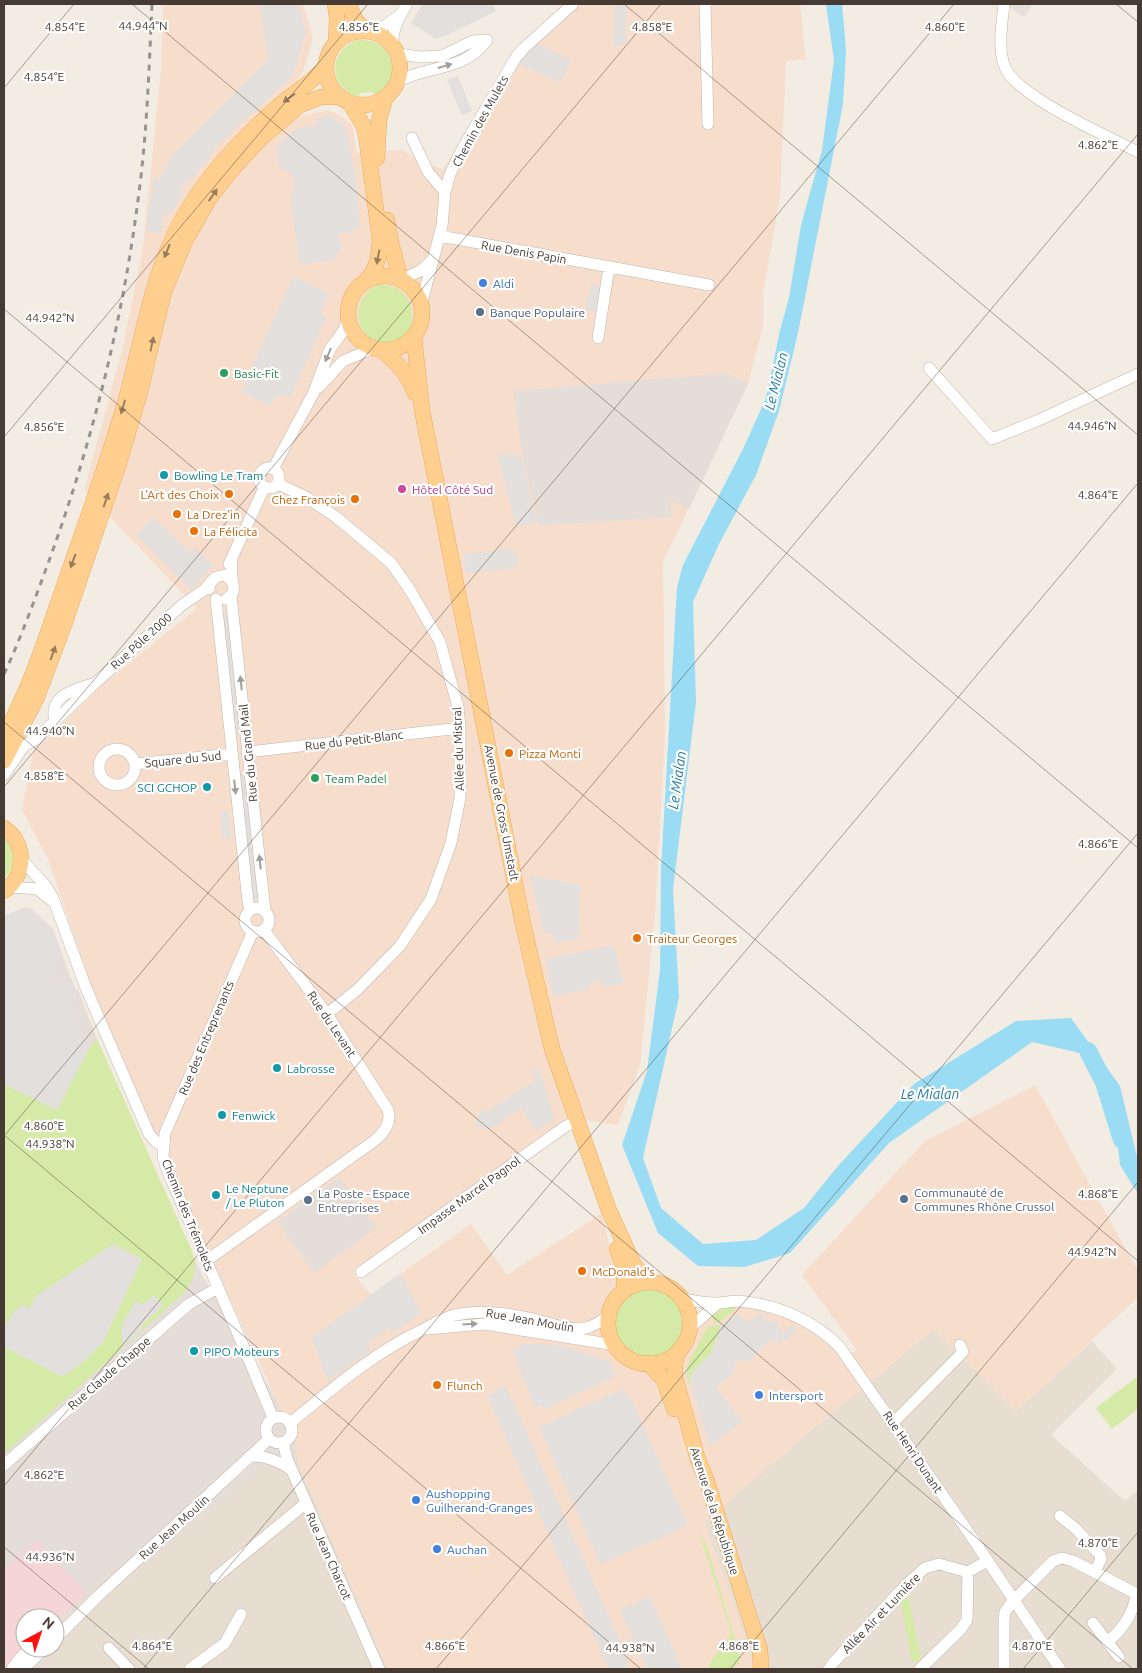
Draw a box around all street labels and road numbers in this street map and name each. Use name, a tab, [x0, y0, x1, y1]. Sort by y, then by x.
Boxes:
street label: Chemin des Mulets	[450, 73, 510, 169]
street label: Rue Denis Papin	[480, 238, 568, 266]
street label: Rue Pôle 2000	[108, 610, 174, 672]
street label: Rue du Grand Mail	[236, 703, 260, 803]
street label: Allée du Mistral	[450, 707, 466, 791]
street label: Rue du Petit-Blanc	[304, 727, 404, 752]
street label: Avenue de Gross Umstadt	[482, 744, 522, 883]
street label: Square du Sud	[144, 749, 222, 769]
street label: Rue des Entreprenants	[176, 979, 236, 1097]
street label: Rue du Levant	[305, 989, 359, 1060]
street label: Impasse Marcel Pagnol	[416, 1154, 522, 1236]
street label: Chemin des Trémolets	[160, 1157, 216, 1273]
street label: Rue Jean Moulin	[485, 1306, 575, 1334]
street label: Rue Claude Chappe	[65, 1334, 153, 1412]
street label: Rue Henri Dunant	[881, 1409, 945, 1496]
street label: Avenue de la République	[688, 1446, 742, 1576]
street label: Rue Jean Moulin	[136, 1492, 212, 1562]
street label: Rue Jean Charcot	[304, 1510, 354, 1602]
street label: Allée Air et Lumière	[839, 1570, 923, 1656]

